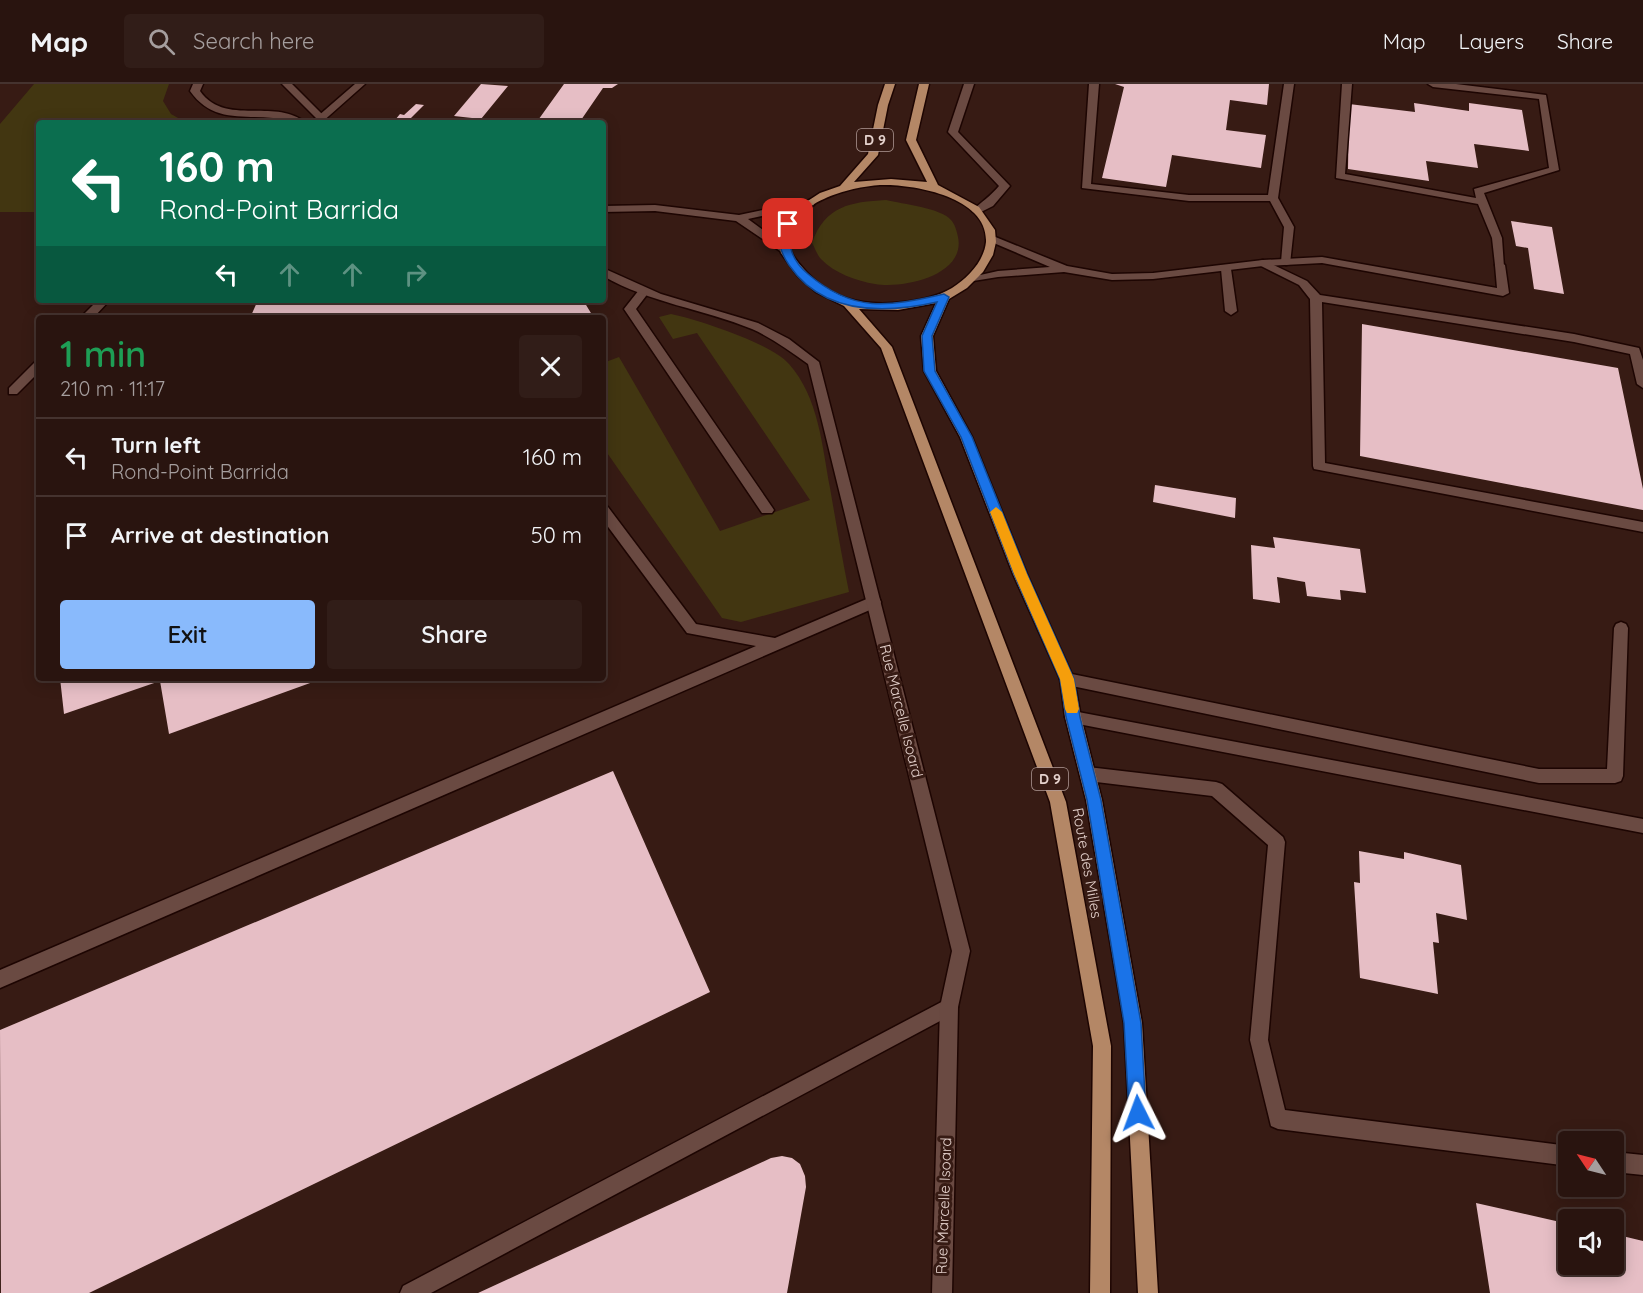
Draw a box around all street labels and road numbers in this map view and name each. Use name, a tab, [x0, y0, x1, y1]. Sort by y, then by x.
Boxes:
road number: D 9	[857, 129, 893, 151]
street label: Rue Marcelle Isoard	[876, 642, 927, 780]
road number: D 9	[1032, 768, 1068, 790]
street label: Route des Milles	[1068, 806, 1107, 920]
street label: Rue Marcelle Isoard	[932, 1137, 955, 1275]

